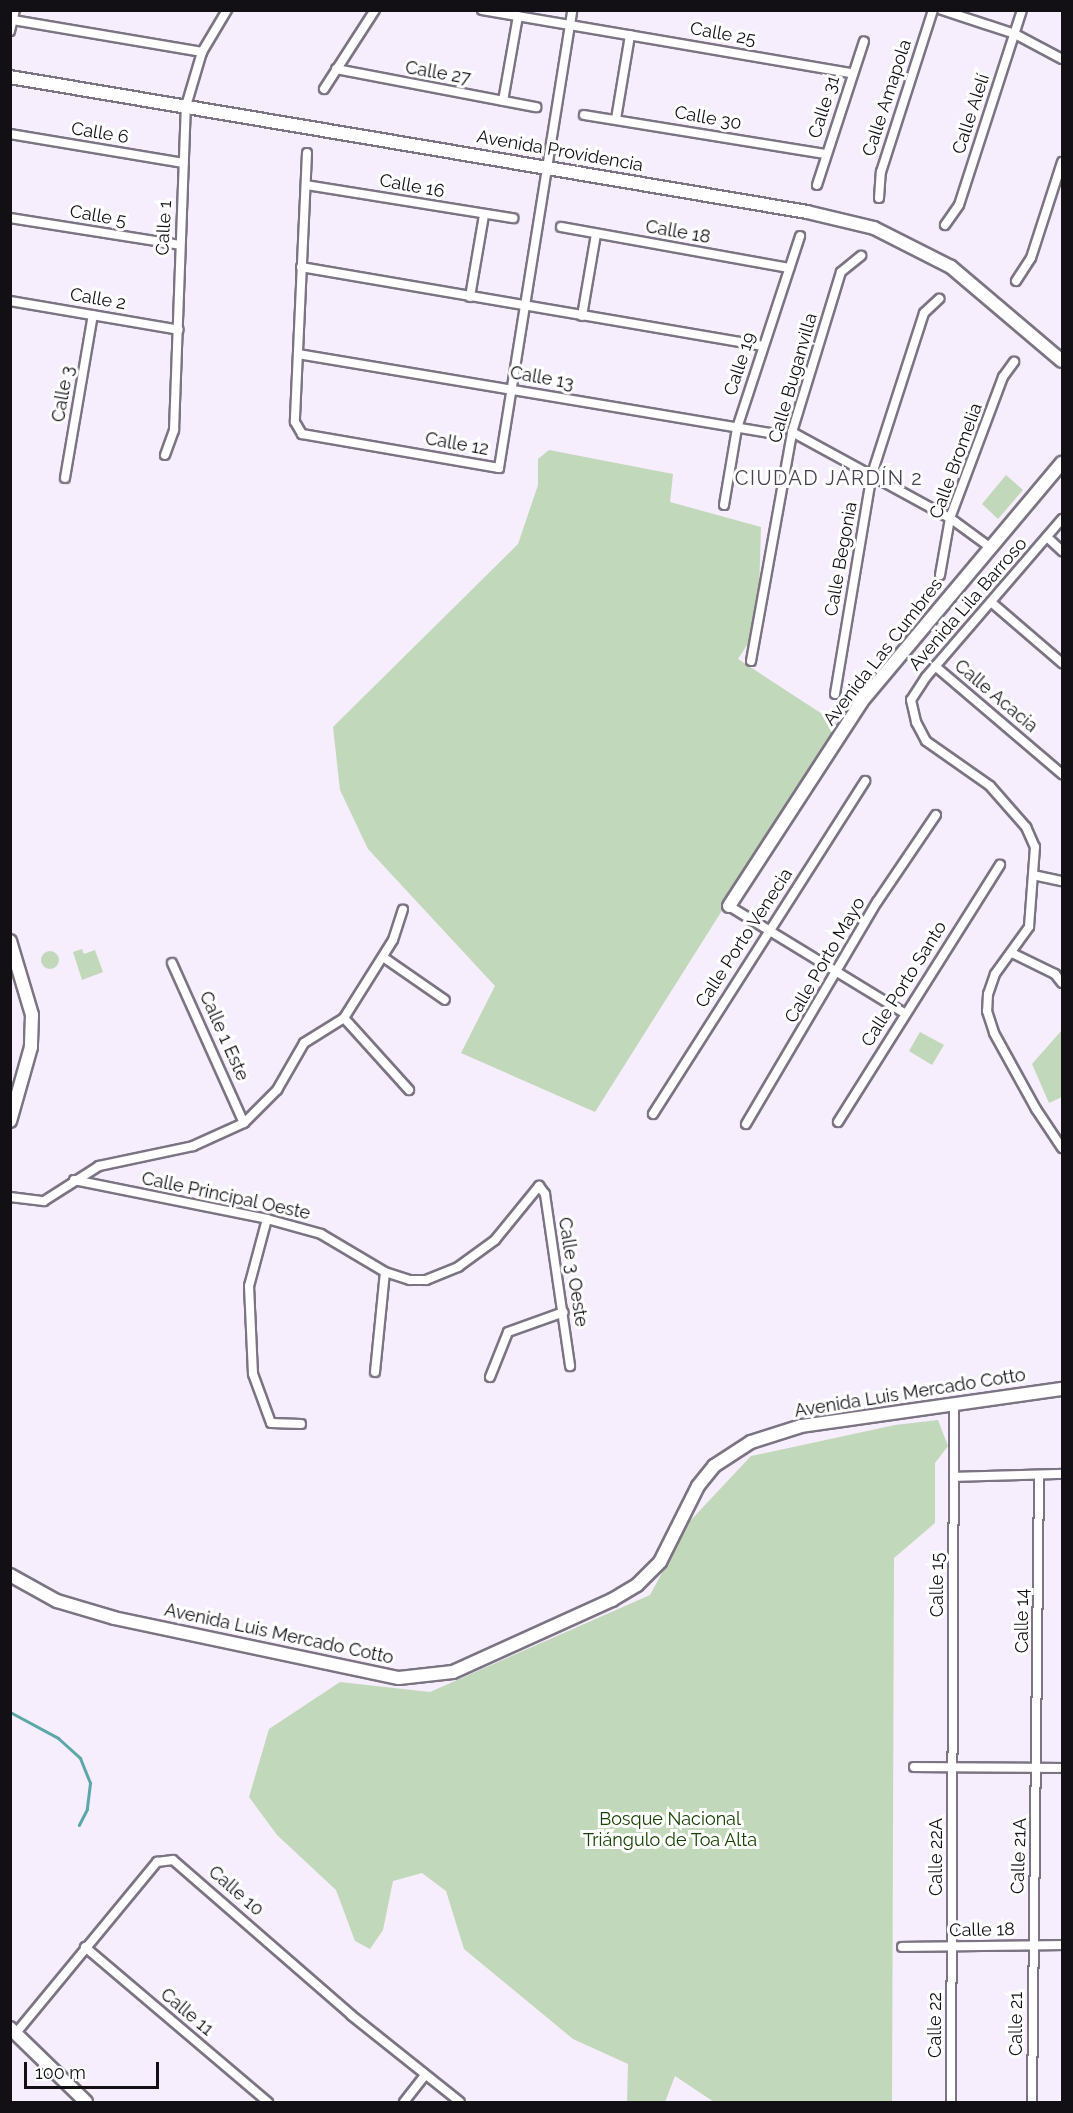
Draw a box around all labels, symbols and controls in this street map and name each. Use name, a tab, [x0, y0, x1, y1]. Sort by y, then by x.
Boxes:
street label: Calle 25	[688, 18, 758, 50]
street label: Calle Amapola	[858, 37, 916, 159]
street label: Calle 27	[404, 57, 472, 89]
street label: Calle Alelí	[948, 71, 994, 157]
street label: Calle 31	[804, 73, 844, 141]
street label: Calle 30	[673, 101, 743, 135]
street label: Calle 6	[70, 118, 130, 148]
street label: Avenida Providencia	[475, 126, 645, 176]
street label: Calle 16	[378, 170, 446, 202]
street label: Calle 5	[68, 200, 128, 232]
street label: Calle 1	[152, 200, 176, 256]
street label: Calle 18	[644, 216, 712, 248]
street label: Calle 2	[68, 283, 128, 315]
street label: Calle Buganvilla	[764, 311, 822, 445]
street label: Calle 19	[720, 330, 760, 398]
street label: Calle 13	[508, 362, 576, 394]
street label: Calle 3	[47, 364, 79, 424]
street label: Calle Bromelia	[925, 400, 987, 522]
street label: Calle 12	[424, 428, 490, 460]
district label: CIUDAD JARDÍN 2	[734, 466, 924, 490]
street label: Calle Begonia	[820, 500, 862, 618]
street label: Avenida Lila Barroso	[904, 533, 1032, 675]
street label: Avenida Las Cumbres	[819, 574, 947, 730]
street label: Calle Acacia	[950, 655, 1042, 737]
street label: Calle Porto Venecia	[691, 864, 797, 1012]
street label: Calle Porto Mayo	[780, 893, 870, 1027]
street label: Calle Porto Santo	[857, 917, 951, 1051]
street label: Calle 1 Este	[195, 988, 253, 1084]
street label: Calle Principal Oeste	[139, 1168, 313, 1224]
street label: Calle 3 Oeste	[554, 1216, 592, 1328]
street label: Avenida Luis Mercado Cotto	[793, 1364, 1027, 1422]
street label: Calle 15	[926, 1553, 948, 1617]
street label: Calle 14	[1011, 1589, 1033, 1653]
street label: Avenida Luis Mercado Cotto	[162, 1599, 396, 1669]
park label: Bosque Nacional Triángulo de Toa Alta	[582, 1809, 758, 1852]
street label: Calle 21A	[1007, 1817, 1031, 1895]
street label: Calle 22A	[925, 1818, 947, 1896]
street label: Calle 10	[204, 1861, 268, 1921]
street label: Calle 18	[949, 1919, 1015, 1941]
street label: Calle 11	[156, 1984, 218, 2040]
street label: Calle 22	[924, 1992, 946, 2058]
street label: Calle 21	[1005, 1992, 1027, 2056]
scale bar	[27, 2050, 162, 2088]
text: 100 m	[35, 2062, 86, 2083]

